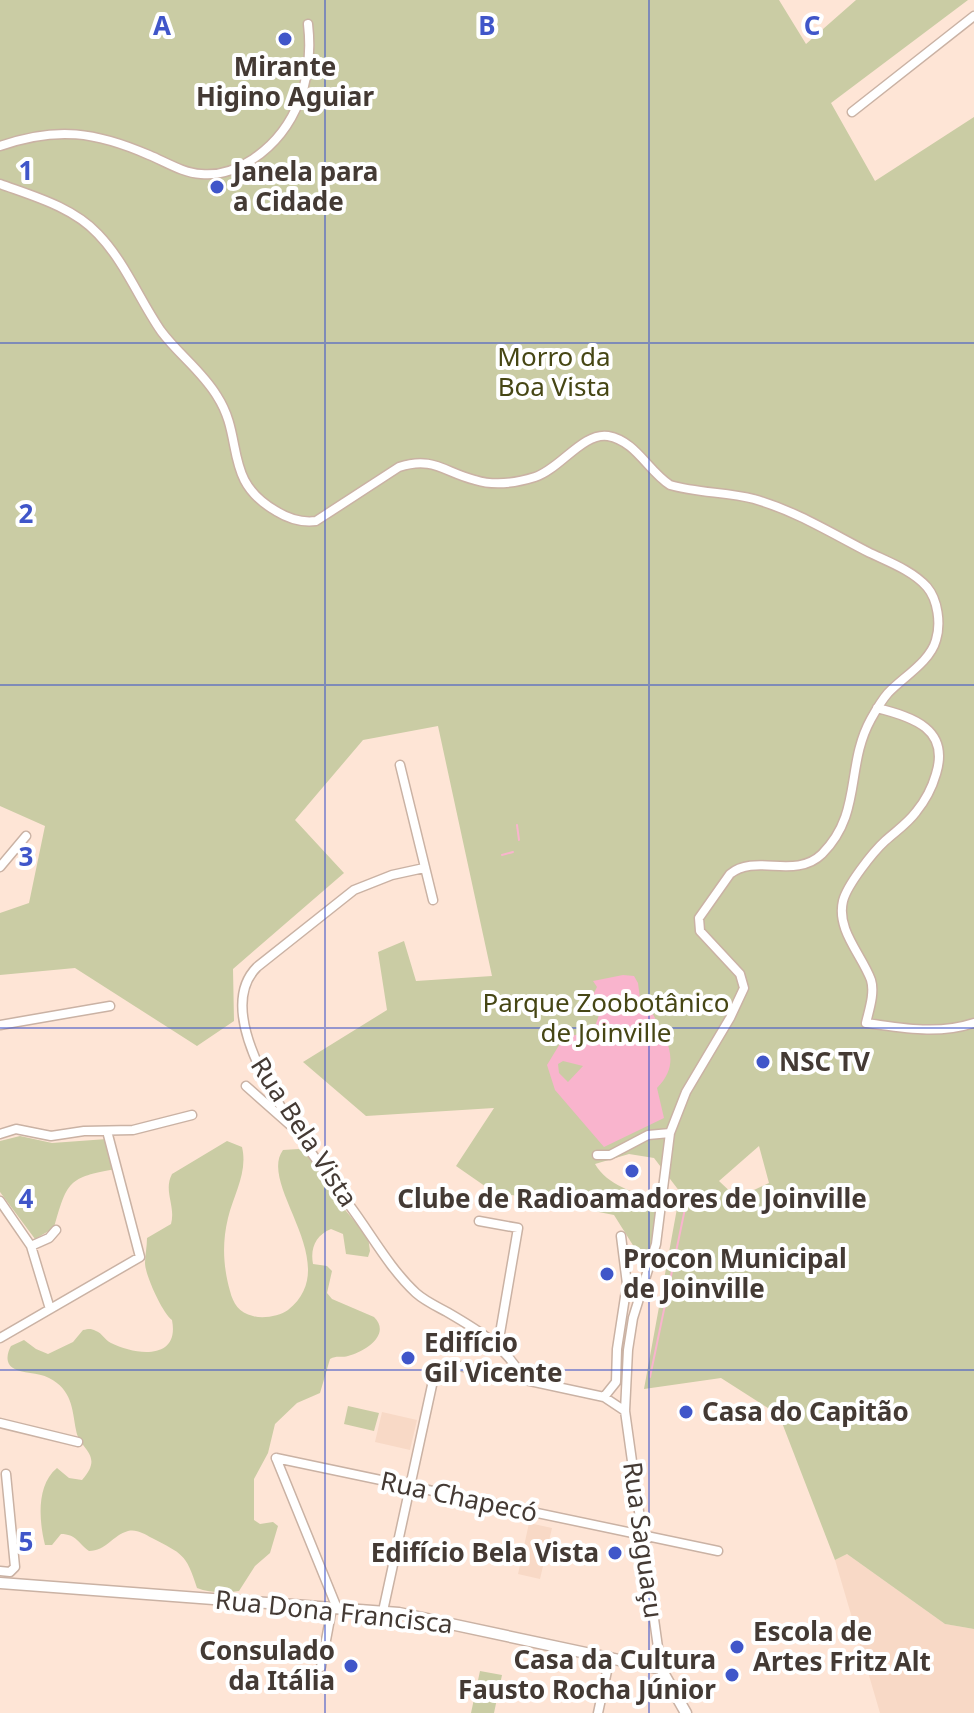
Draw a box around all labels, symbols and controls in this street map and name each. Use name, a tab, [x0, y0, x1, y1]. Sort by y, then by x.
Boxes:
text: A	[153, 7, 171, 43]
text: B	[478, 7, 496, 43]
text: C	[804, 7, 820, 43]
marker: Mirante Higino Aguiar	[276, 30, 294, 48]
place label: Mirante Higino Aguiar	[196, 48, 374, 114]
text: 1	[19, 152, 33, 188]
place label: Janela para a Cidade	[231, 153, 378, 219]
marker: Janela para a Cidade	[208, 178, 226, 196]
park label: Morro da Boa Vista	[497, 338, 611, 404]
text: 2	[19, 495, 34, 531]
text: 3	[19, 838, 33, 874]
park label: Parque Zoobotânico de Joinville	[482, 984, 730, 1050]
place label: NSC TV	[779, 1043, 870, 1079]
street label: Rua Bela Vista	[243, 1050, 367, 1213]
marker: NSC TV	[754, 1053, 772, 1071]
marker: Clube de Radioamadores de Joinville	[623, 1162, 641, 1180]
text: 4	[19, 1180, 34, 1216]
place label: Clube de Radioamadores de Joinville	[397, 1180, 867, 1216]
place label: Procon Municipal de Joinville	[623, 1240, 847, 1306]
marker: Procon Municipal de Joinville	[598, 1265, 616, 1283]
place label: Edifício Gil Vicente	[424, 1324, 562, 1390]
marker: Edifício Gil Vicente	[399, 1349, 417, 1367]
place label: Casa do Capitão	[702, 1393, 909, 1429]
marker: Casa do Capitão	[677, 1403, 695, 1421]
street label: Rua Saguaçu	[615, 1459, 673, 1620]
street label: Rua Chapecó	[377, 1462, 541, 1530]
text: 5	[19, 1523, 33, 1559]
place label: Edifício Bela Vista	[371, 1534, 599, 1570]
marker: Edifício Bela Vista	[606, 1544, 624, 1562]
street label: Rua Dona Francisca	[213, 1581, 455, 1641]
place label: Escola de Artes Fritz Alt	[753, 1613, 931, 1679]
place label: Consulado da Itália	[199, 1632, 335, 1698]
marker: Escola de Artes Fritz Alt	[728, 1638, 746, 1656]
place label: Casa da Cultura Fausto Rocha Júnior	[458, 1641, 716, 1707]
marker: Consulado da Itália	[342, 1657, 360, 1675]
marker: Casa da Cultura Fausto Rocha Júnior	[723, 1666, 741, 1684]

